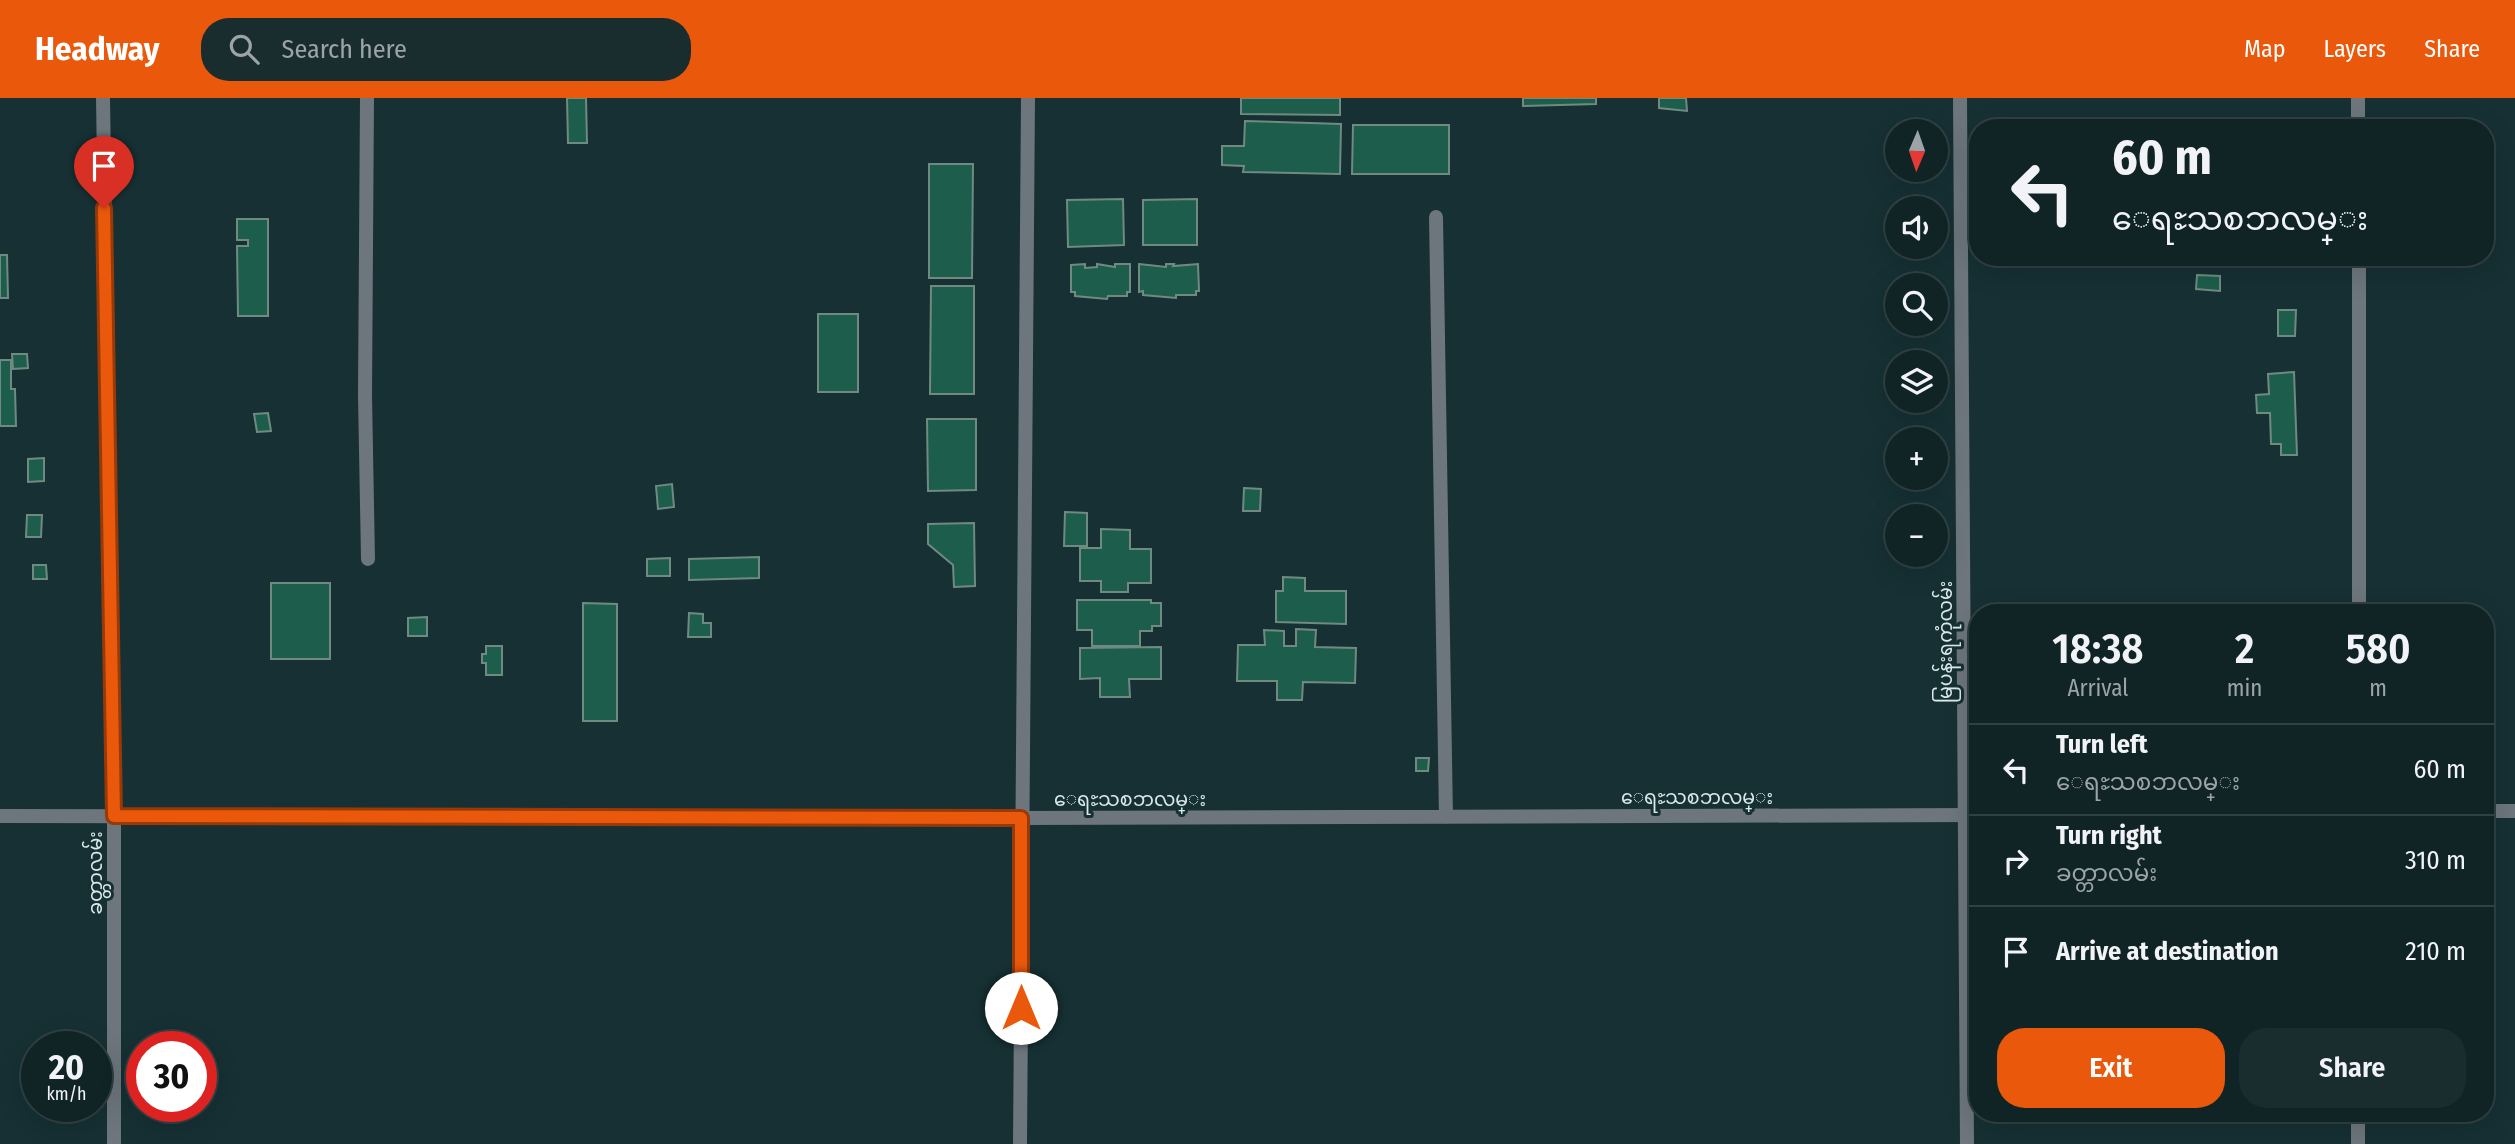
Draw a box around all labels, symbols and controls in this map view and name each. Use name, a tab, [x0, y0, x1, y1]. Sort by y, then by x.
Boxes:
search box	[201, 18, 691, 81]
text: Headway	[35, 29, 159, 69]
icon: search	[225, 30, 263, 68]
text: Search here	[281, 34, 407, 65]
text: Map	[2244, 35, 2286, 63]
text: Layers	[2324, 35, 2386, 63]
text: Share	[2424, 35, 2480, 63]
north arrow	[1885, 119, 1948, 182]
map controls	[1885, 119, 1948, 567]
text: 60 m	[2112, 128, 2212, 187]
pin	[74, 136, 134, 208]
icon: arrive	[85, 147, 123, 185]
icon: left	[1997, 147, 2088, 238]
button: sound	[1885, 196, 1948, 259]
text: ေရႊသစၥာလမ္း	[2112, 200, 2368, 238]
button: search	[1885, 273, 1948, 336]
button: layers	[1885, 350, 1948, 413]
button: +	[1885, 427, 1948, 490]
button: −	[1885, 504, 1948, 567]
street label: မြပန်းရကုံလမ်း	[1931, 581, 1962, 703]
text: 18:38	[2052, 624, 2143, 674]
text: 2	[2235, 624, 2254, 674]
text: 580	[2346, 624, 2411, 674]
text: Arrival	[2067, 674, 2128, 702]
text: min	[2227, 674, 2262, 702]
text: m	[2369, 674, 2387, 702]
text: Turn left	[2056, 729, 2148, 760]
icon: left	[1997, 751, 2035, 789]
text: 60 m	[2413, 754, 2466, 785]
text: ေရႊသစၥာလမ္း	[2056, 768, 2240, 796]
street label: ေရႊသစၥာလမ္း	[1621, 786, 1773, 813]
street label: ေရႊသစၥာလမ္း	[1054, 788, 1206, 815]
text: Turn right	[2056, 820, 2162, 851]
street label: ခတ္တာလမ်း	[81, 831, 111, 915]
icon: right	[1997, 842, 2035, 880]
text: 310 m	[2405, 845, 2466, 876]
text: ခတ္တာလမ်း	[2056, 859, 2157, 887]
icon: arrive	[1997, 933, 2035, 971]
text: Arrive at destination	[2056, 936, 2279, 967]
text: 210 m	[2405, 936, 2466, 967]
position arrow	[984, 971, 1058, 1045]
button: Exit	[1997, 1028, 2225, 1108]
button: Share	[2239, 1028, 2466, 1108]
speed limit sign: 30	[126, 1031, 217, 1122]
text: 20	[49, 1046, 84, 1088]
text: km/h	[46, 1083, 87, 1105]

